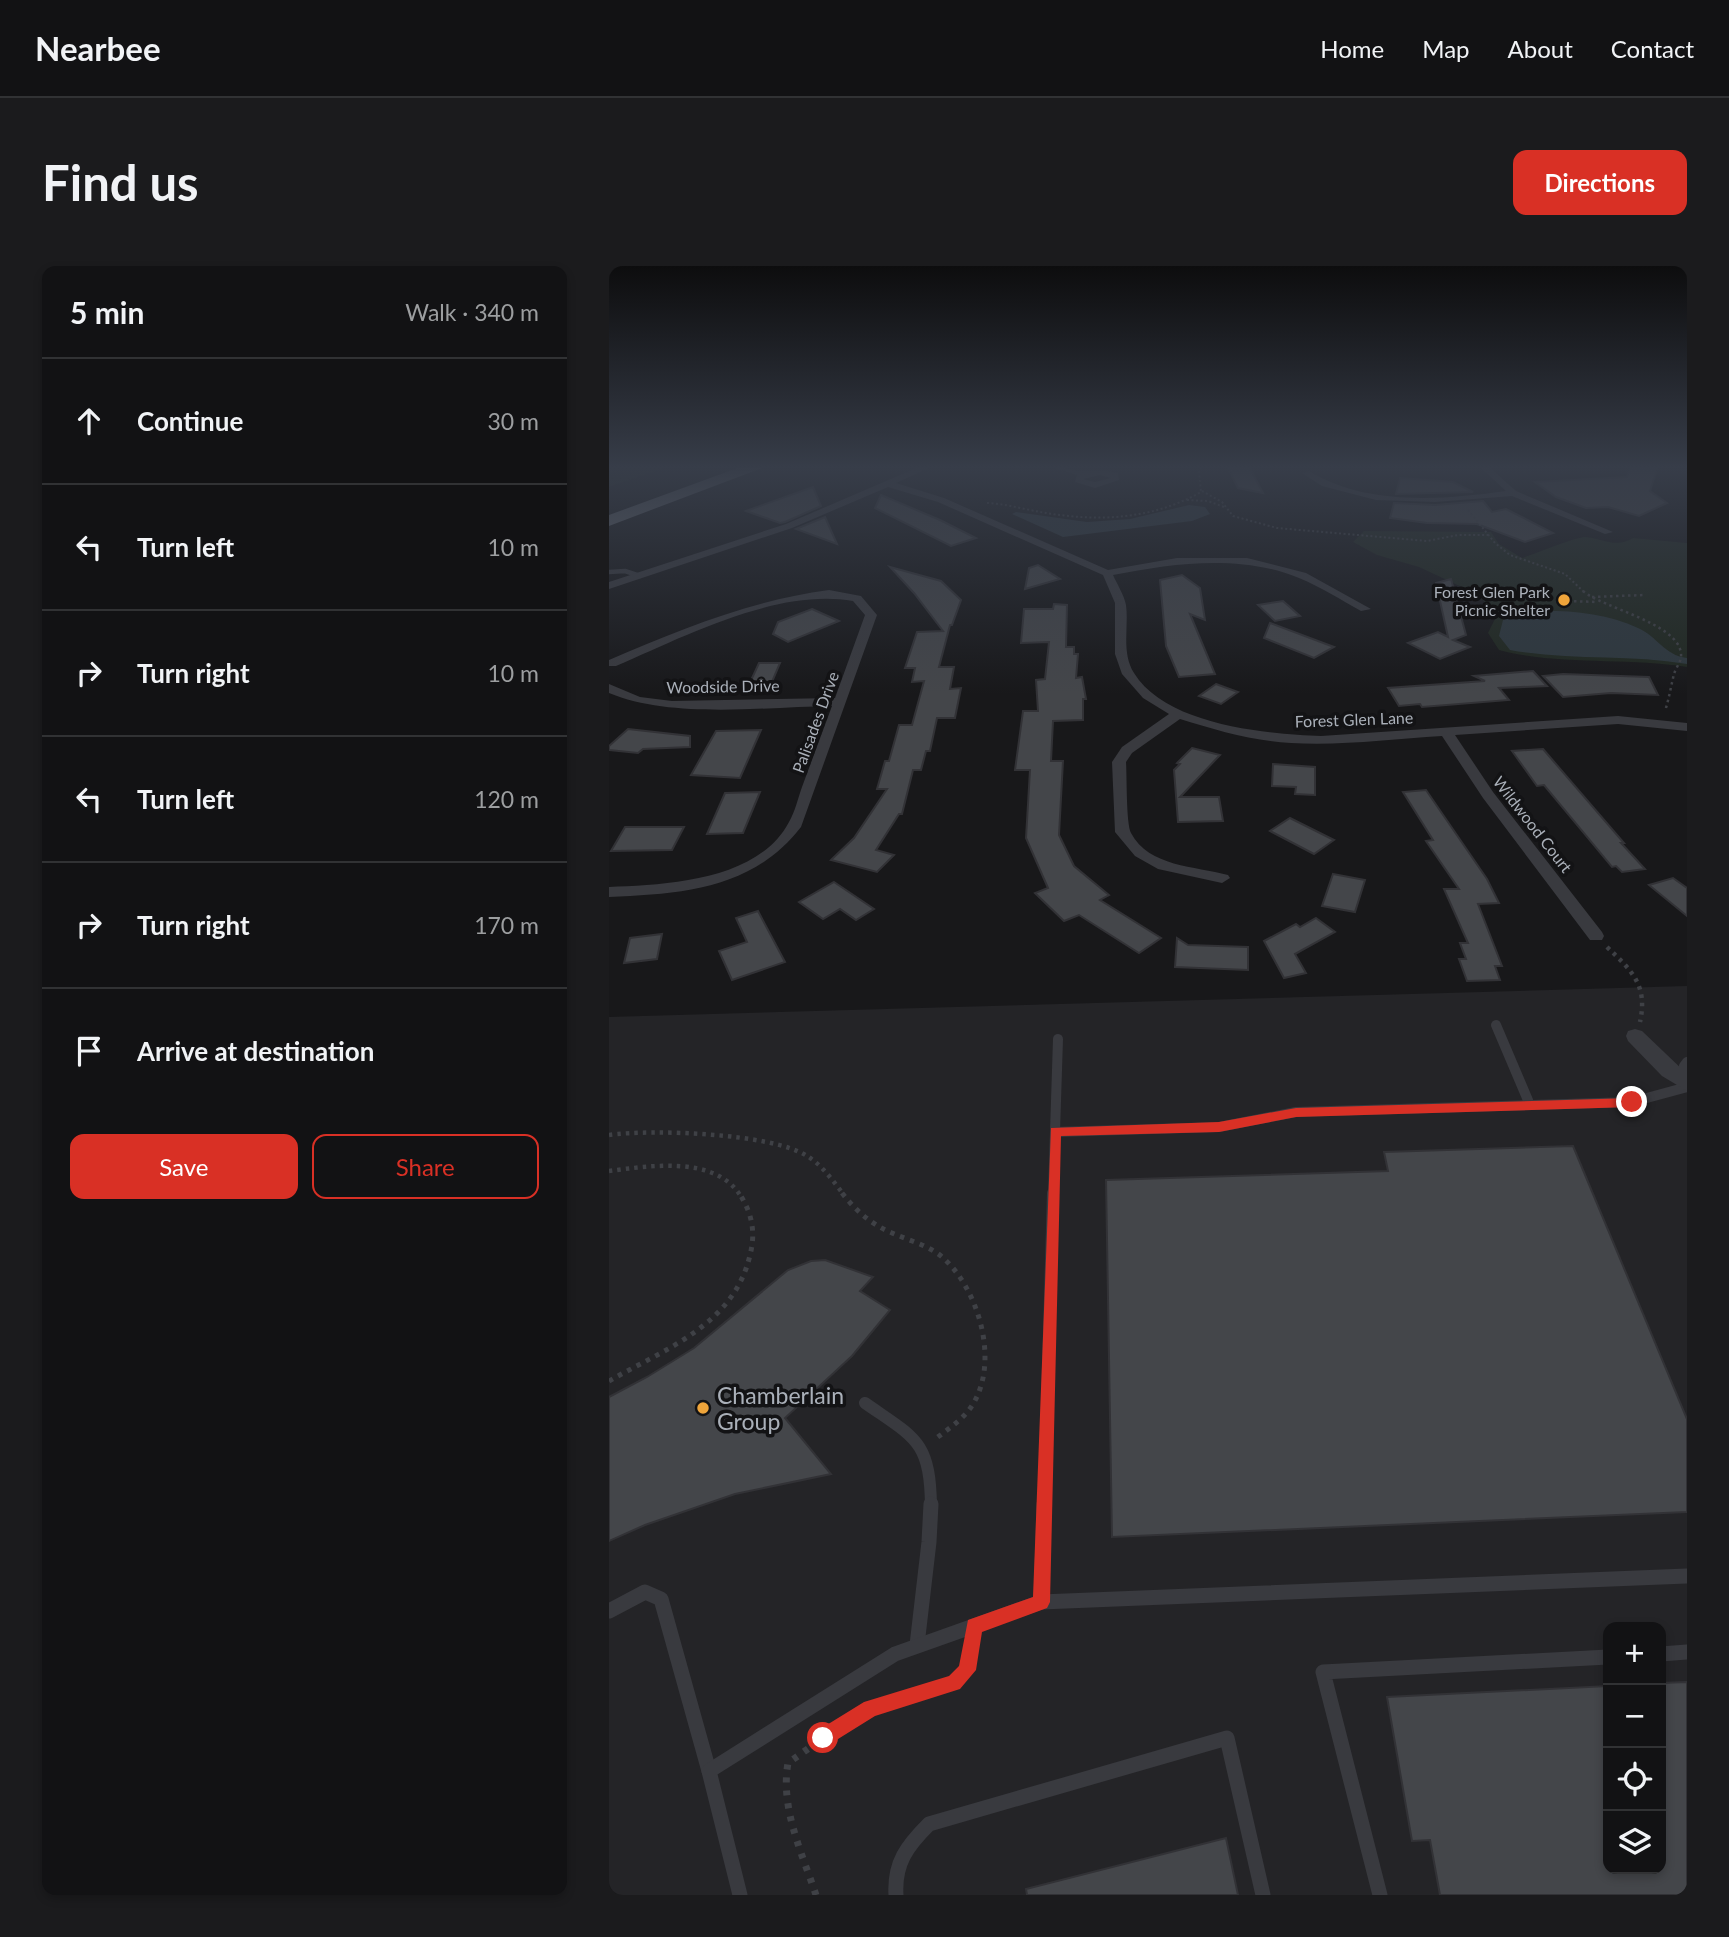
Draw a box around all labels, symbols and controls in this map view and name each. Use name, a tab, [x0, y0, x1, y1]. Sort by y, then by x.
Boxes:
text: Nearbee	[35, 28, 161, 68]
text: Home	[1320, 34, 1384, 63]
text: Map	[1422, 34, 1470, 63]
text: About	[1508, 34, 1573, 63]
text: Contact	[1611, 34, 1694, 63]
button: Directions	[1513, 150, 1687, 215]
text: Find us	[42, 153, 199, 211]
text: 5 min	[70, 294, 144, 330]
text: Walk · 340 m	[405, 298, 539, 326]
icon: ahead	[70, 402, 108, 440]
text: Continue	[137, 405, 243, 437]
text: 30 m	[488, 407, 539, 435]
icon: left	[70, 528, 108, 566]
text: Turn left	[137, 531, 234, 563]
text: 10 m	[488, 533, 539, 561]
place label: Forest Glen Park Picnic Shelter	[1434, 582, 1551, 619]
marker: Forest Glen Park Picnic Shelter	[1556, 592, 1572, 608]
icon: right	[70, 654, 108, 692]
text: Turn right	[137, 657, 250, 689]
text: 10 m	[488, 659, 539, 687]
street label: Palisades Drive	[788, 669, 842, 775]
street label: Woodside Drive	[666, 676, 780, 696]
street label: Forest Glen Lane	[1294, 707, 1414, 731]
street label: Wildwood Court	[1490, 772, 1577, 876]
icon: left	[70, 780, 108, 818]
text: Turn left	[137, 783, 234, 815]
text: 120 m	[474, 785, 539, 813]
icon: right	[70, 906, 108, 944]
text: Turn right	[137, 909, 250, 941]
text: 170 m	[474, 911, 539, 939]
icon: arrive	[70, 1032, 108, 1070]
text: Arrive at destination	[137, 1035, 374, 1067]
route end	[1616, 1086, 1647, 1117]
button: Save	[70, 1134, 298, 1199]
button: Share	[312, 1134, 539, 1199]
place label: Chamberlain Group	[717, 1381, 844, 1435]
marker: Chamberlain Group	[695, 1400, 711, 1416]
map controls	[1603, 1622, 1666, 1874]
button: +	[1603, 1622, 1666, 1685]
button: −	[1603, 1685, 1666, 1748]
route start	[807, 1722, 838, 1753]
button: locate	[1603, 1748, 1666, 1811]
button: layers	[1603, 1811, 1666, 1874]

